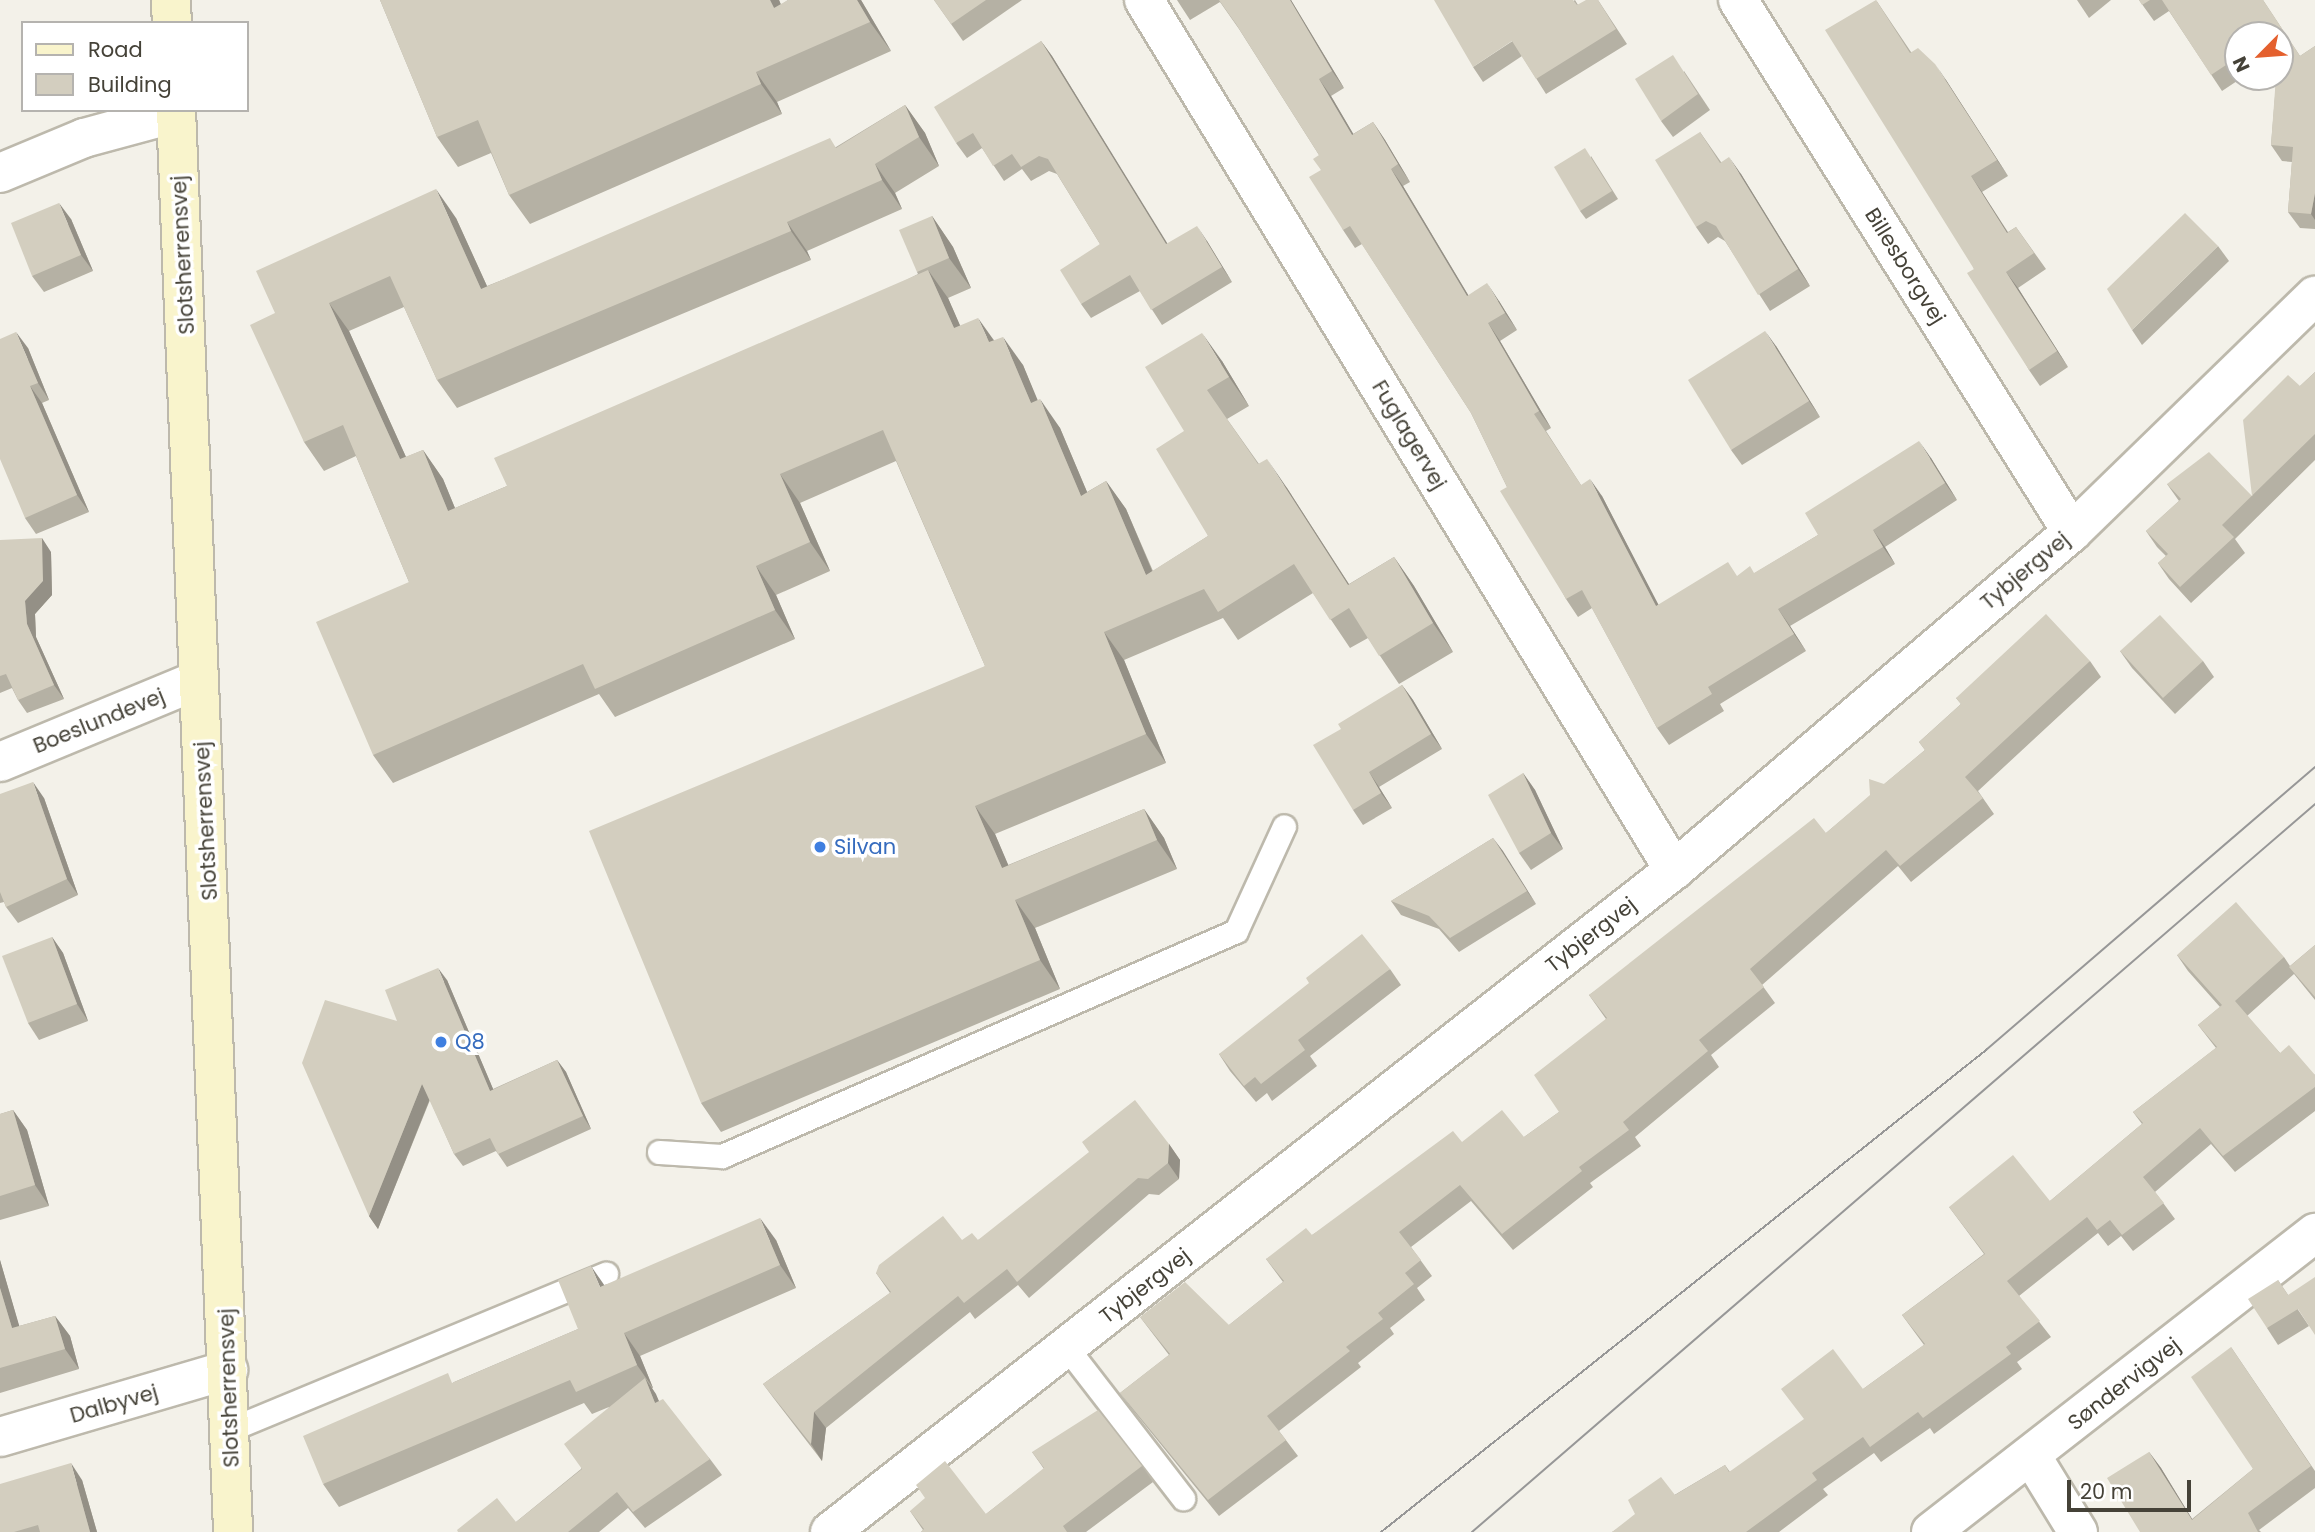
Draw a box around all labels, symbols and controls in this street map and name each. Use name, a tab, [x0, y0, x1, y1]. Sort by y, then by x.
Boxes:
legend	[21, 21, 248, 112]
north arrow	[2224, 21, 2294, 91]
text: Road	[88, 35, 143, 64]
text: N	[2226, 52, 2257, 76]
text: Building	[88, 70, 172, 99]
street label: Slotsherrensvej	[166, 175, 200, 335]
street label: Billesborgvej	[1859, 203, 1951, 329]
street label: Fuglagervej	[1367, 376, 1451, 494]
street label: Tybjergvej	[1976, 527, 2074, 615]
street label: Boeslundevej	[30, 683, 168, 759]
street label: Slotsherrensvej	[189, 741, 223, 901]
place label: Silvan	[834, 834, 896, 860]
marker: Silvan	[812, 839, 828, 855]
street label: Tybjergvej	[1541, 892, 1641, 978]
place label: Q8	[455, 1029, 485, 1055]
marker: Q8	[433, 1034, 449, 1050]
street label: Tybjergvej	[1095, 1243, 1195, 1329]
street label: Slotsherrensvej	[214, 1308, 244, 1468]
street label: Søndervigvej	[2063, 1332, 2185, 1436]
street label: Dalbyvej	[67, 1379, 161, 1429]
scale bar	[2070, 1466, 2194, 1510]
text: 20 m	[2080, 1477, 2133, 1506]

